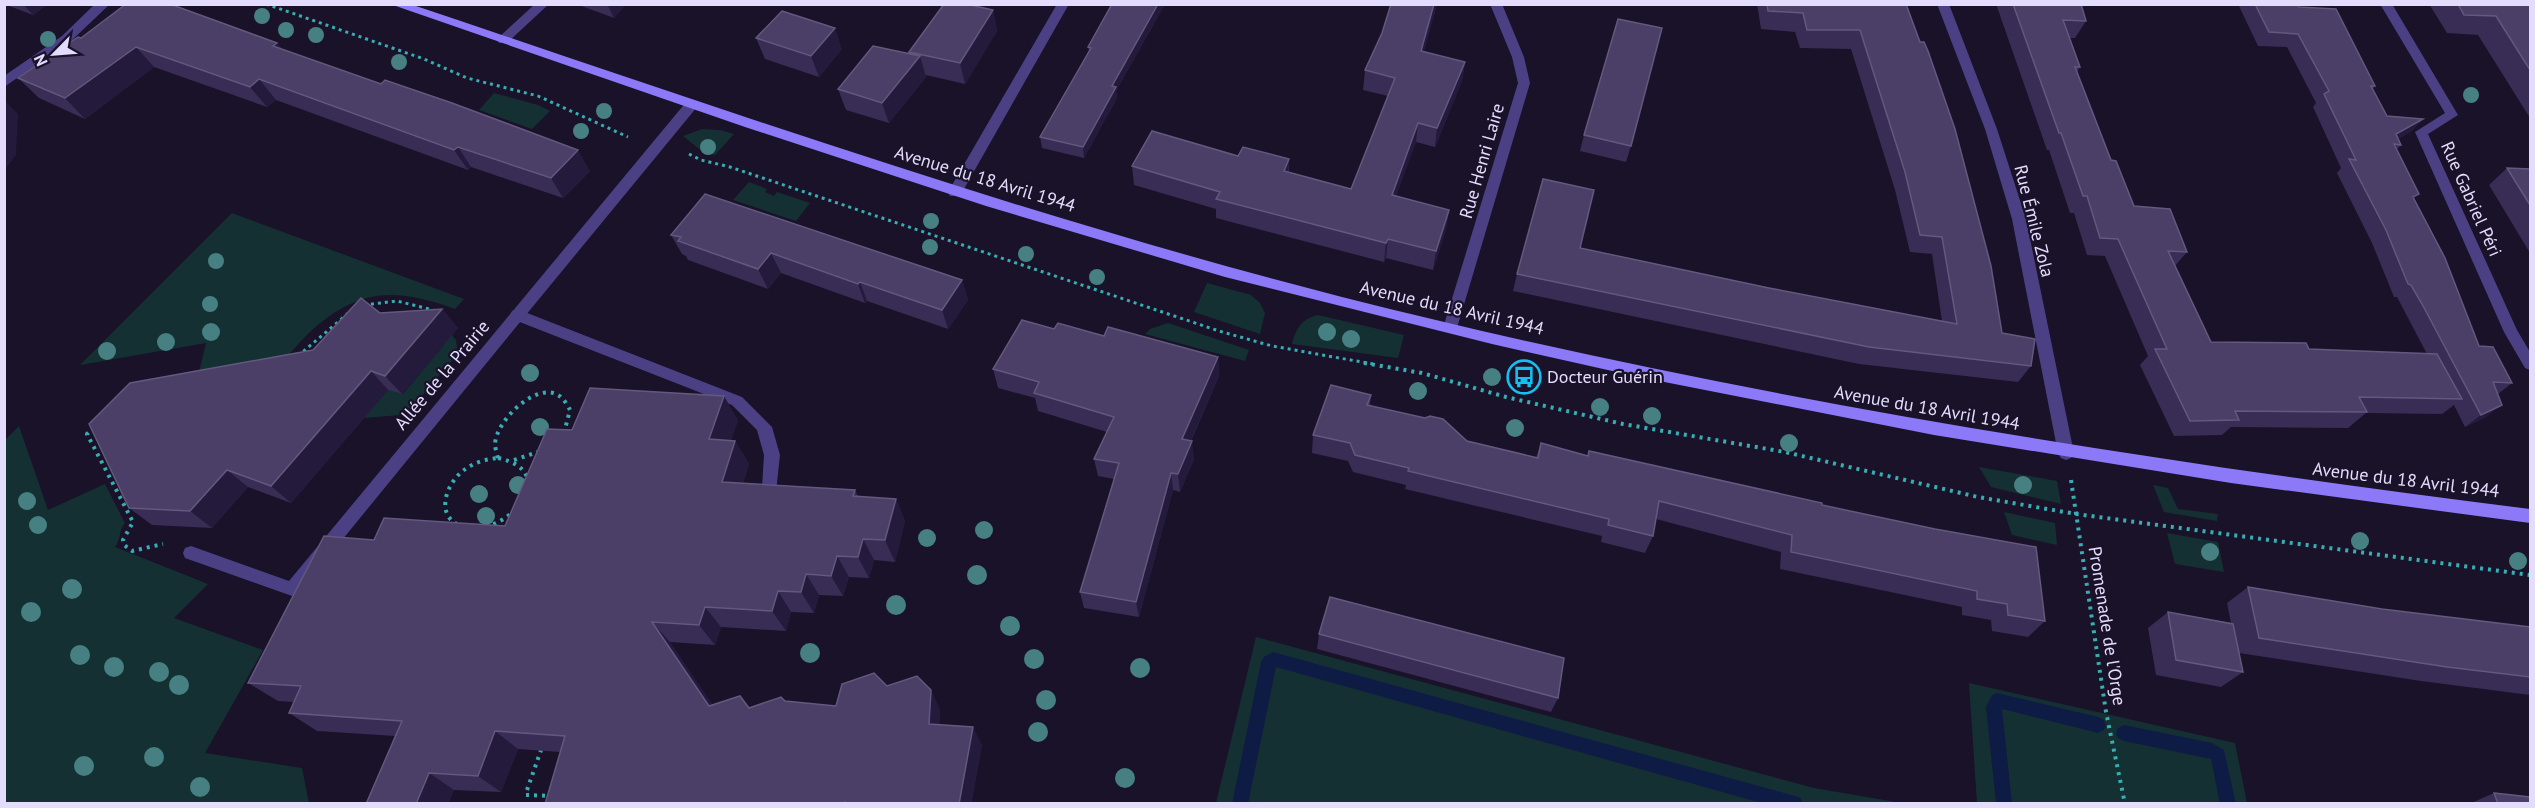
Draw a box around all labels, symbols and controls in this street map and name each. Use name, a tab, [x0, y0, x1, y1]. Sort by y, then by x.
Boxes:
north arrow	[24, 24, 84, 84]
text: N	[29, 51, 52, 69]
street label: Rue Henri Laire	[1454, 101, 1509, 221]
street label: Rue Gabriel Péri	[2436, 138, 2507, 260]
street label: Avenue du 18 Avril 1944	[892, 140, 1079, 217]
street label: Rue Émile Zola	[2009, 162, 2060, 279]
street label: Avenue du 18 Avril 1944	[1358, 275, 1546, 340]
street label: Allée de la Prairie	[389, 315, 494, 434]
bus stop icon: Docteur Guérin	[1506, 359, 1542, 395]
place label: Docteur Guérin	[1547, 365, 1663, 388]
street label: Avenue du 18 Avril 1944	[1833, 380, 2022, 435]
street label: Avenue du 18 Avril 1944	[2311, 457, 2501, 502]
street label: Promenade de l'Orge	[2084, 545, 2131, 707]

